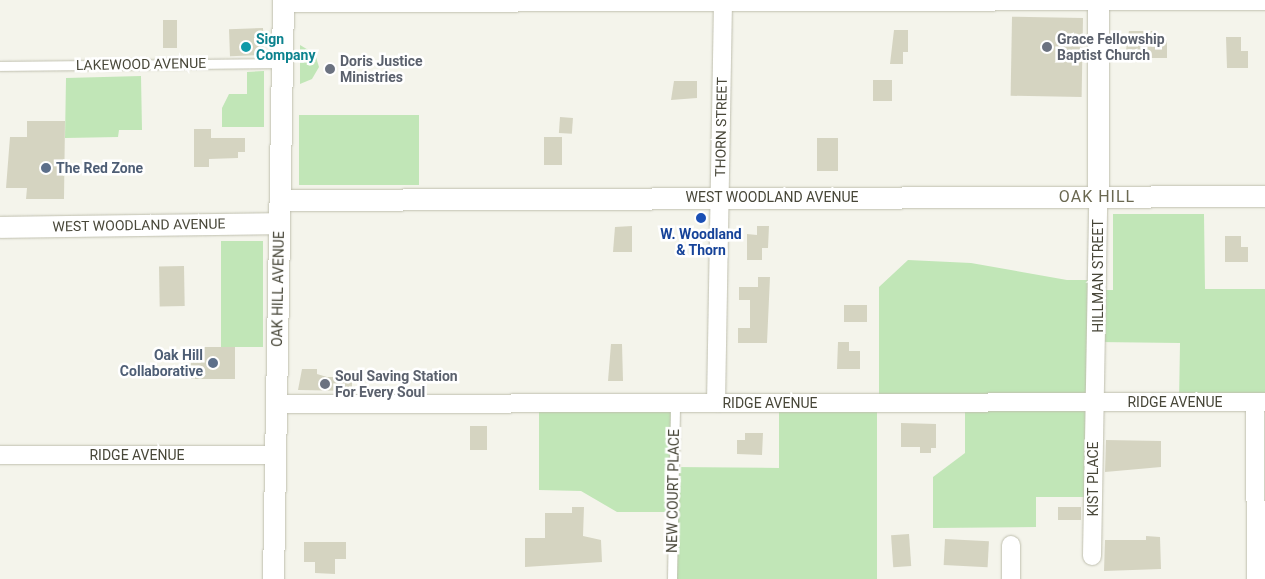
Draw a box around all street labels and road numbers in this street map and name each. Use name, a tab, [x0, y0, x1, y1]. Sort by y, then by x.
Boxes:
street label: LAKEWOOD AVENUE	[76, 54, 206, 74]
street label: THORN STREET	[712, 77, 730, 177]
street label: WEST WOODLAND AVENUE	[685, 189, 859, 205]
street label: WEST WOODLAND AVENUE	[52, 215, 226, 235]
street label: HILLMAN STREET	[1090, 219, 1106, 333]
street label: OAK HILL AVENUE	[269, 231, 287, 347]
street label: RIDGE AVENUE	[1127, 394, 1223, 410]
street label: RIDGE AVENUE	[722, 395, 818, 411]
street label: NEW COURT PLACE	[664, 429, 682, 553]
street label: KIST PLACE	[1085, 441, 1101, 517]
street label: RIDGE AVENUE	[89, 447, 185, 463]

